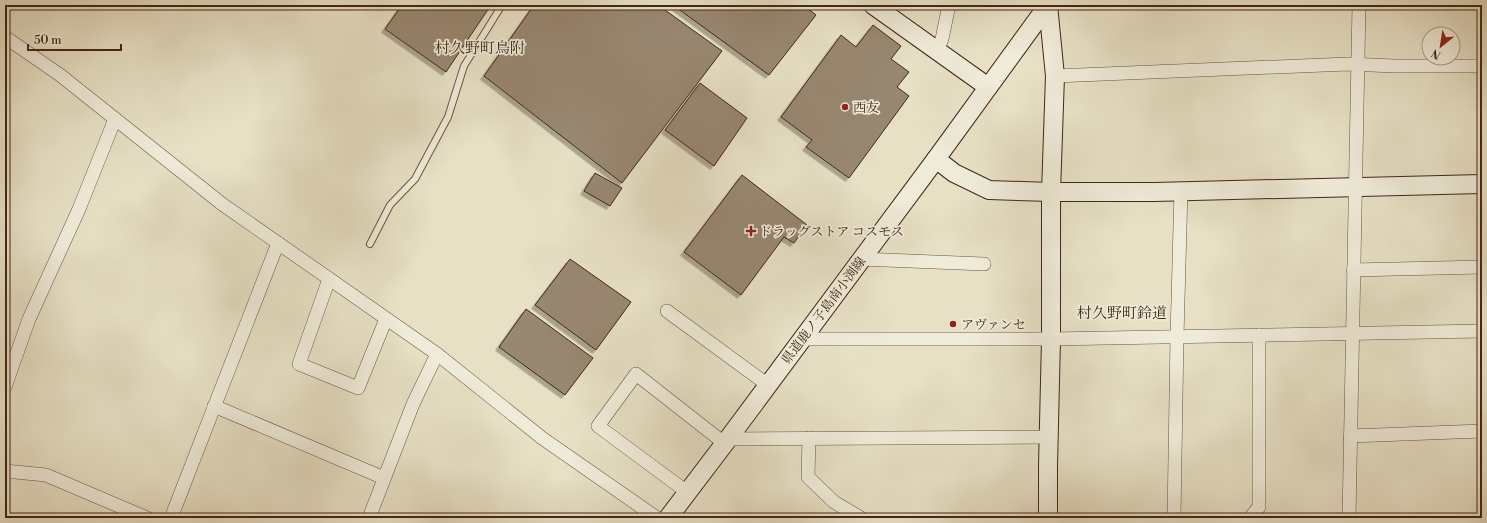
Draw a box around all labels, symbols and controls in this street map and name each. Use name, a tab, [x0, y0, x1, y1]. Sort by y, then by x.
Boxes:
scale bar	[28, 26, 121, 52]
north arrow	[1421, 26, 1461, 66]
text: 50 m	[34, 33, 62, 48]
district label: 村久野町鳥附	[435, 39, 525, 58]
text: N	[1429, 45, 1444, 62]
place label: 西友	[853, 100, 879, 116]
marker: 西友	[840, 102, 850, 112]
place label: ドラッグストア コスモス	[759, 224, 904, 240]
marker: ドラッグストア コスモス	[746, 226, 756, 236]
street label: 県道鹿ノ子島南小渕線	[778, 254, 869, 367]
district label: 村久野町鈴道	[1077, 304, 1167, 323]
place label: アヴァンセ	[961, 317, 1026, 333]
marker: アヴァンセ	[948, 319, 958, 329]

